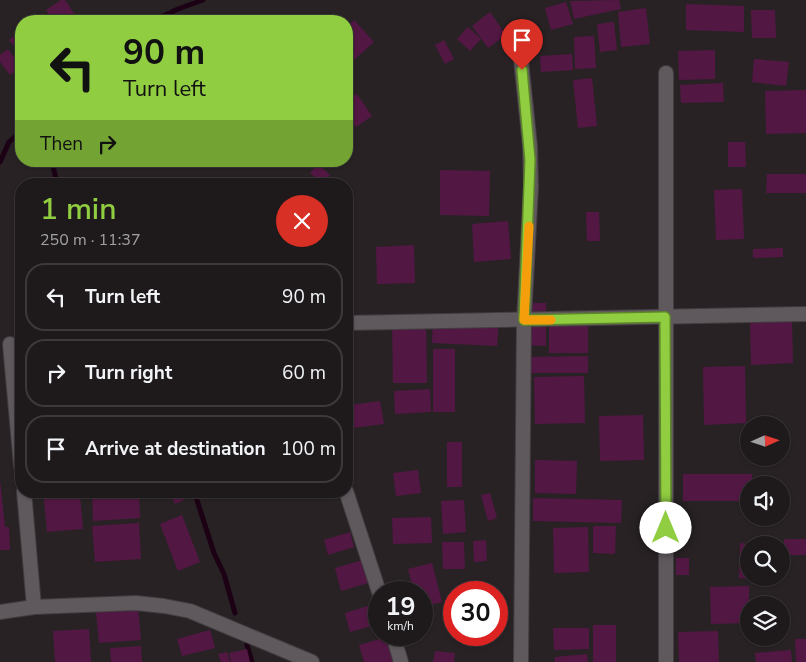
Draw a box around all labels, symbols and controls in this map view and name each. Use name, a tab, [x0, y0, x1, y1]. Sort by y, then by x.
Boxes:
pin	[501, 19, 543, 70]
icon: arrive	[508, 26, 536, 54]
text: 90 m	[123, 29, 205, 76]
icon: left	[40, 35, 105, 100]
text: Turn left	[123, 74, 206, 104]
icon: right	[93, 130, 121, 158]
text: Then	[40, 131, 83, 157]
text: 1 min	[40, 189, 116, 230]
button: close	[276, 195, 328, 247]
text: 250 m · 11:37	[40, 229, 141, 251]
icon: left	[42, 283, 70, 311]
text: Turn left	[85, 284, 160, 310]
text: 90 m	[282, 284, 326, 310]
icon: right	[42, 359, 70, 387]
text: Turn right	[85, 360, 172, 386]
text: 60 m	[282, 360, 326, 386]
north arrow	[740, 416, 790, 466]
map controls	[740, 416, 790, 646]
icon: arrive	[42, 435, 70, 463]
text: Arrive at destination	[85, 436, 266, 462]
text: 100 m	[281, 436, 336, 462]
button: sound	[740, 476, 790, 526]
position arrow	[639, 501, 691, 553]
button: search	[740, 536, 790, 586]
speed limit sign: 30	[443, 581, 508, 646]
text: 19	[385, 590, 416, 624]
button: layers	[740, 596, 790, 646]
text: km/h	[387, 618, 414, 634]

